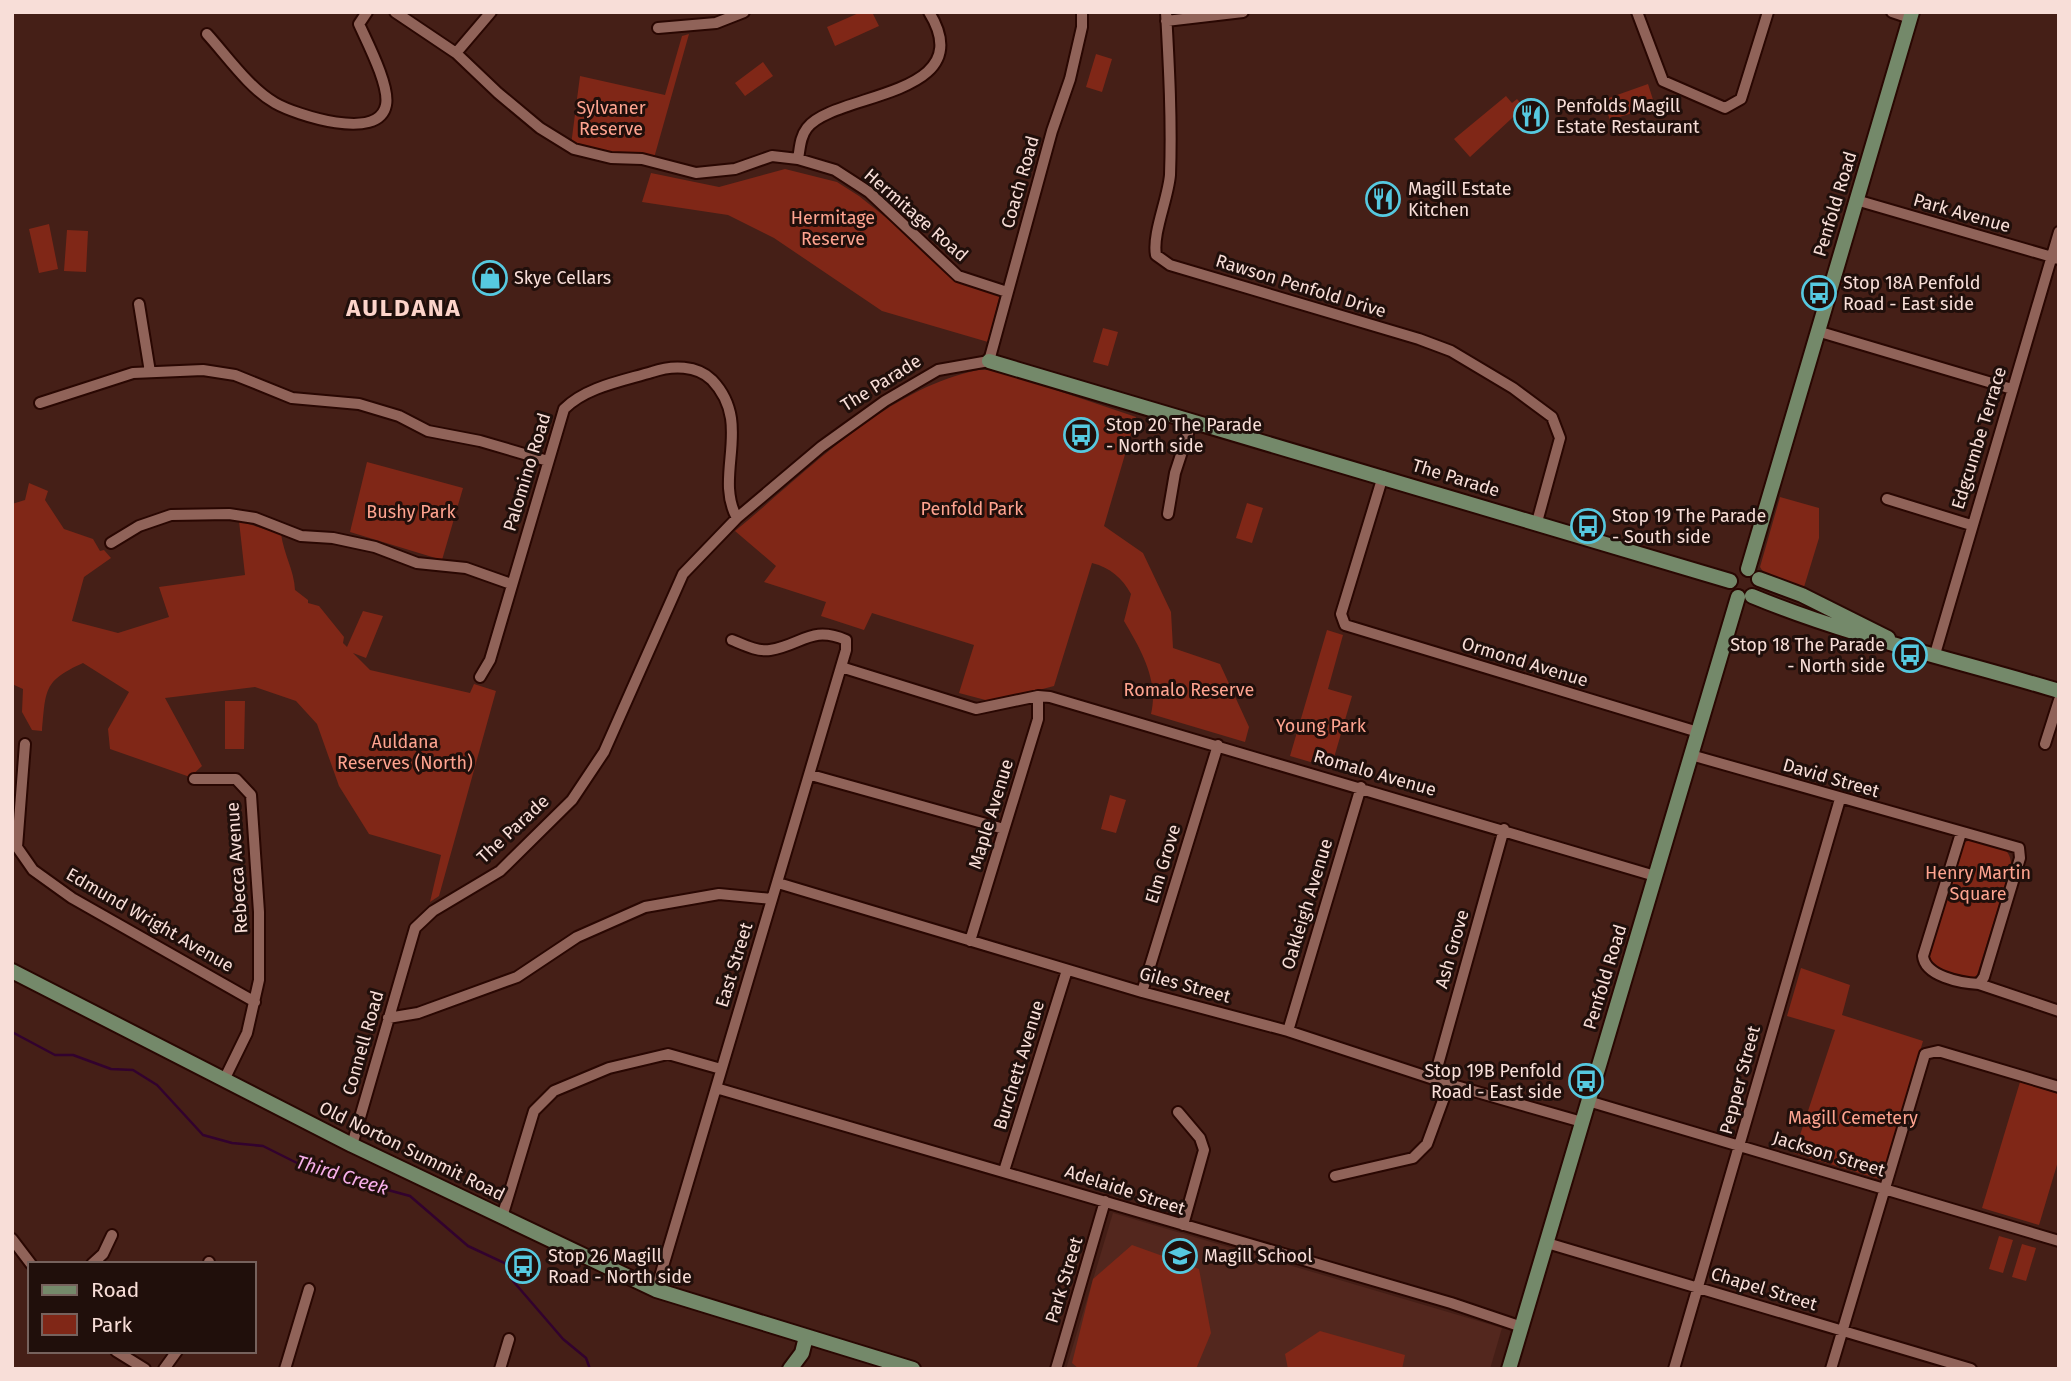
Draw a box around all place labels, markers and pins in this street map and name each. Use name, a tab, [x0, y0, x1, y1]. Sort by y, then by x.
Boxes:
place label: Penfolds Magill Estate Restaurant	[1556, 95, 1700, 138]
restaurant icon: Penfolds Magill Estate Restaurant	[1512, 97, 1550, 135]
place label: Magill Estate Kitchen	[1408, 178, 1512, 221]
restaurant icon: Magill Estate Kitchen	[1364, 180, 1402, 218]
shop icon: Skye Cellars	[471, 259, 509, 297]
place label: Skye Cellars	[514, 267, 611, 289]
place label: Stop 18A Penfold Road - East side	[1843, 272, 1980, 315]
bus stop icon: Stop 18A Penfold Road - East side	[1800, 274, 1838, 312]
place label: Stop 20 The Parade - North side	[1106, 414, 1262, 457]
bus stop icon: Stop 20 The Parade - North side	[1062, 416, 1100, 454]
place label: Stop 19 The Parade - South side	[1612, 505, 1766, 548]
bus stop icon: Stop 19 The Parade - South side	[1569, 507, 1607, 545]
place label: Stop 18 The Parade - North side	[1730, 634, 1885, 677]
bus stop icon: Stop 18 The Parade - North side	[1891, 636, 1929, 674]
place label: Stop 19B Penfold Road - East side	[1424, 1060, 1562, 1103]
bus stop icon: Stop 19B Penfold Road - East side	[1567, 1062, 1605, 1100]
school or university icon: Magill School	[1161, 1237, 1199, 1275]
place label: Stop 26 Magill Road - North side	[548, 1245, 692, 1288]
place label: Magill School	[1204, 1245, 1313, 1267]
bus stop icon: Stop 26 Magill Road - North side	[504, 1247, 542, 1285]

